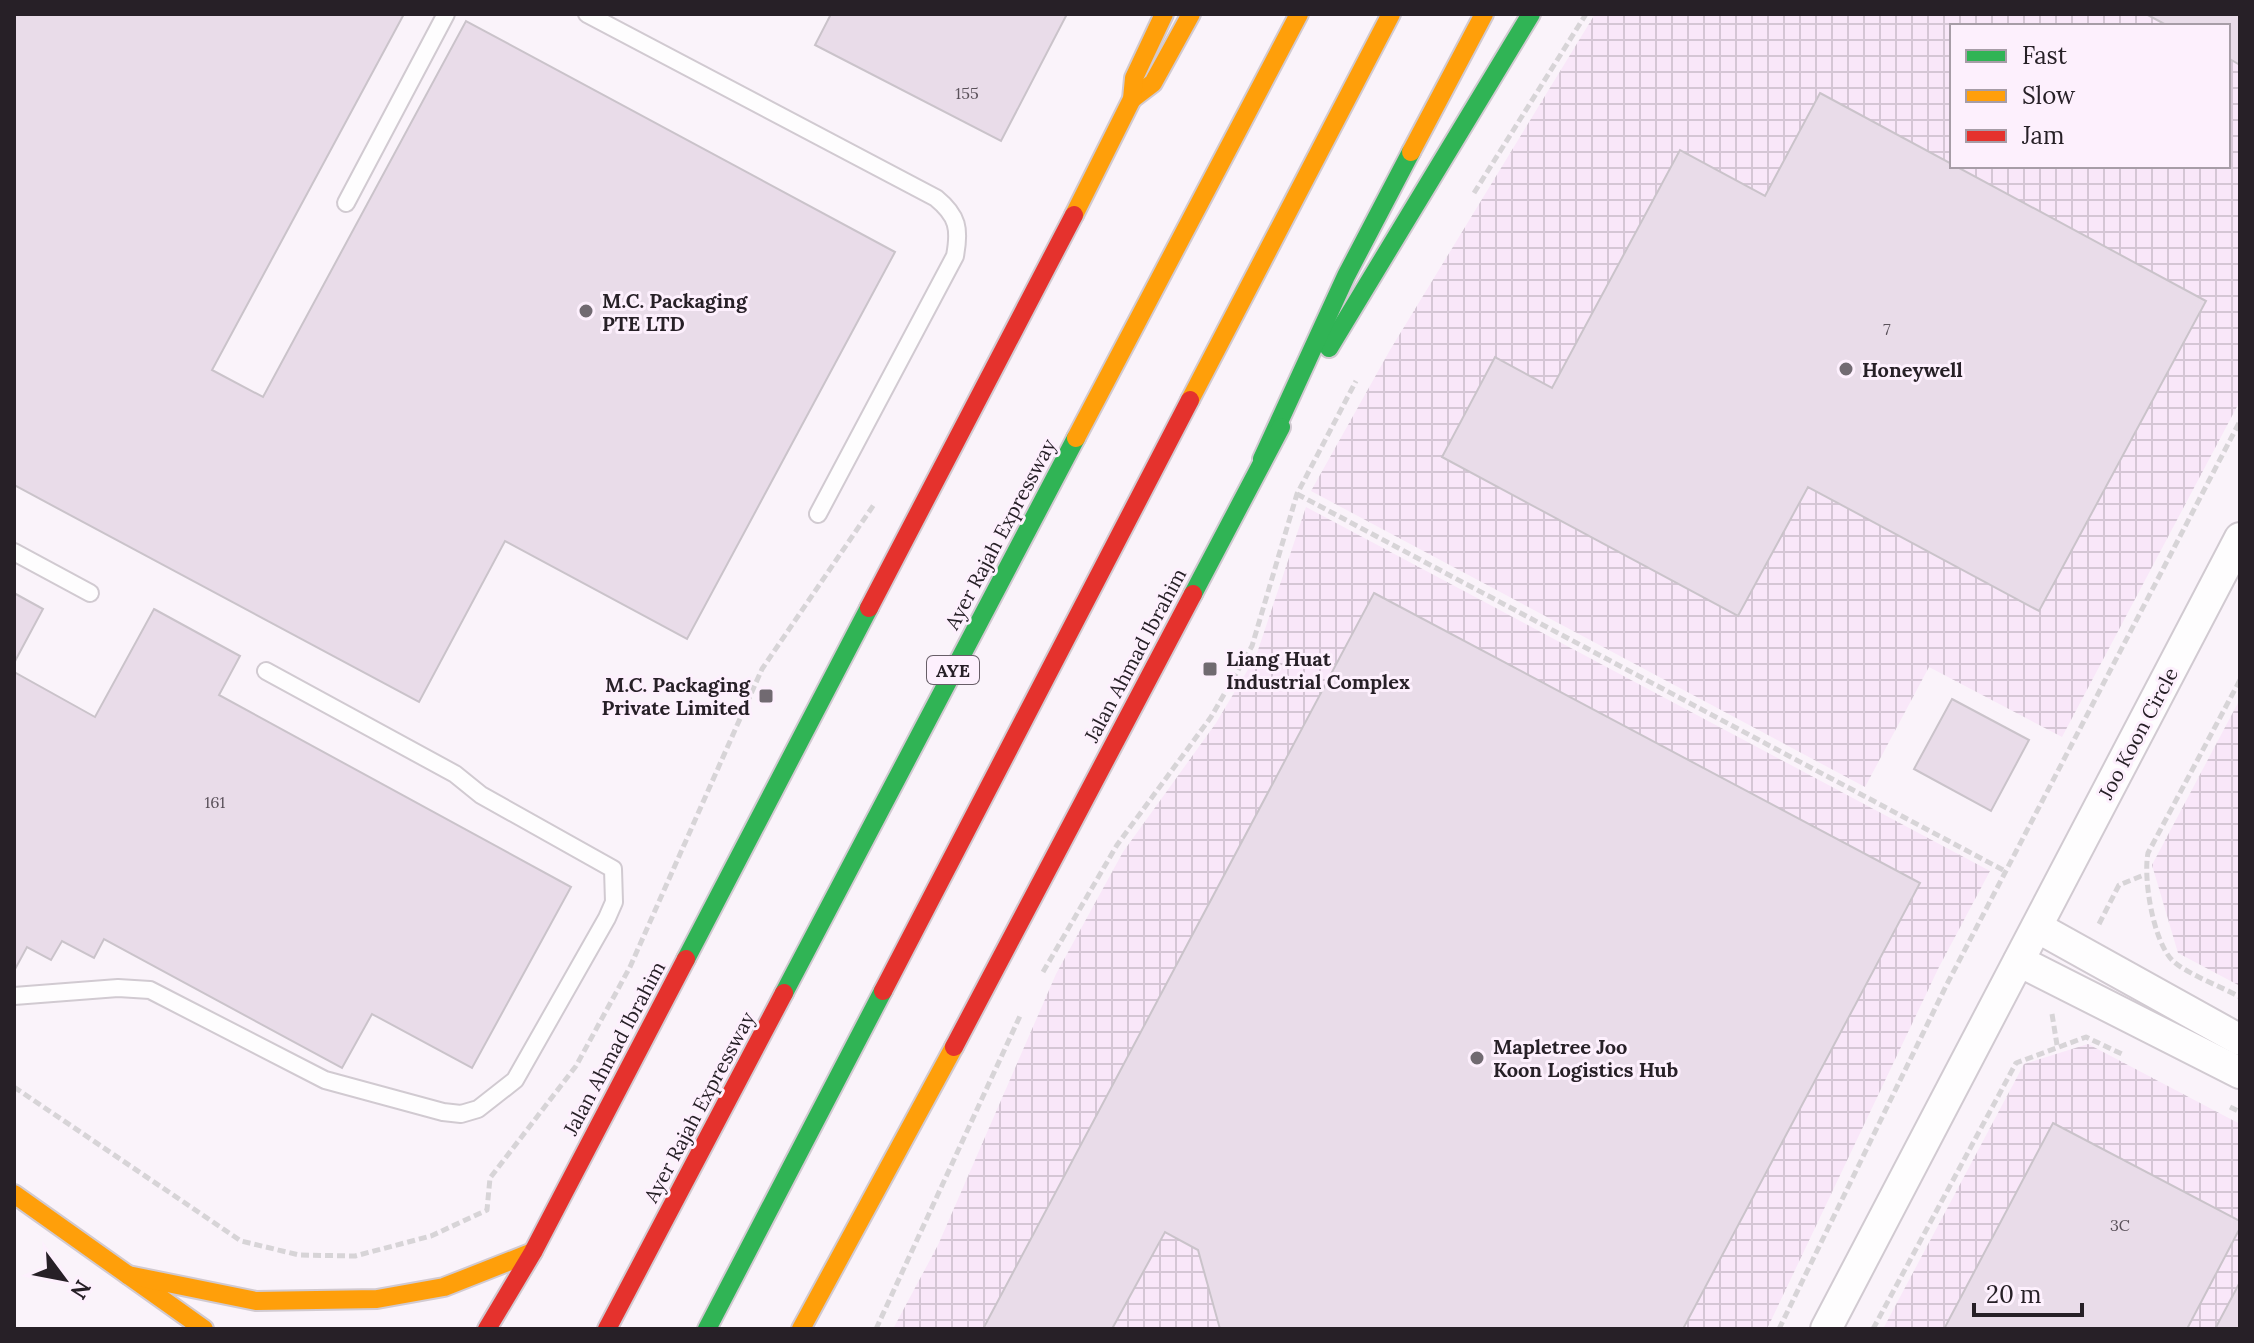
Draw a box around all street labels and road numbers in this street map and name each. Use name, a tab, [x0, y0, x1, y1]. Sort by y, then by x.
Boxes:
street label: Ayer Rajah Expressway	[939, 434, 1061, 635]
street label: Jalan Ahmad Ibrahim	[1078, 564, 1191, 747]
road number: AYE	[927, 656, 979, 684]
street label: Joo Koon Circle	[2092, 663, 2183, 804]
street label: Jalan Ahmad Ibrahim	[557, 957, 670, 1140]
street label: Ayer Rajah Expressway	[638, 1007, 760, 1208]

